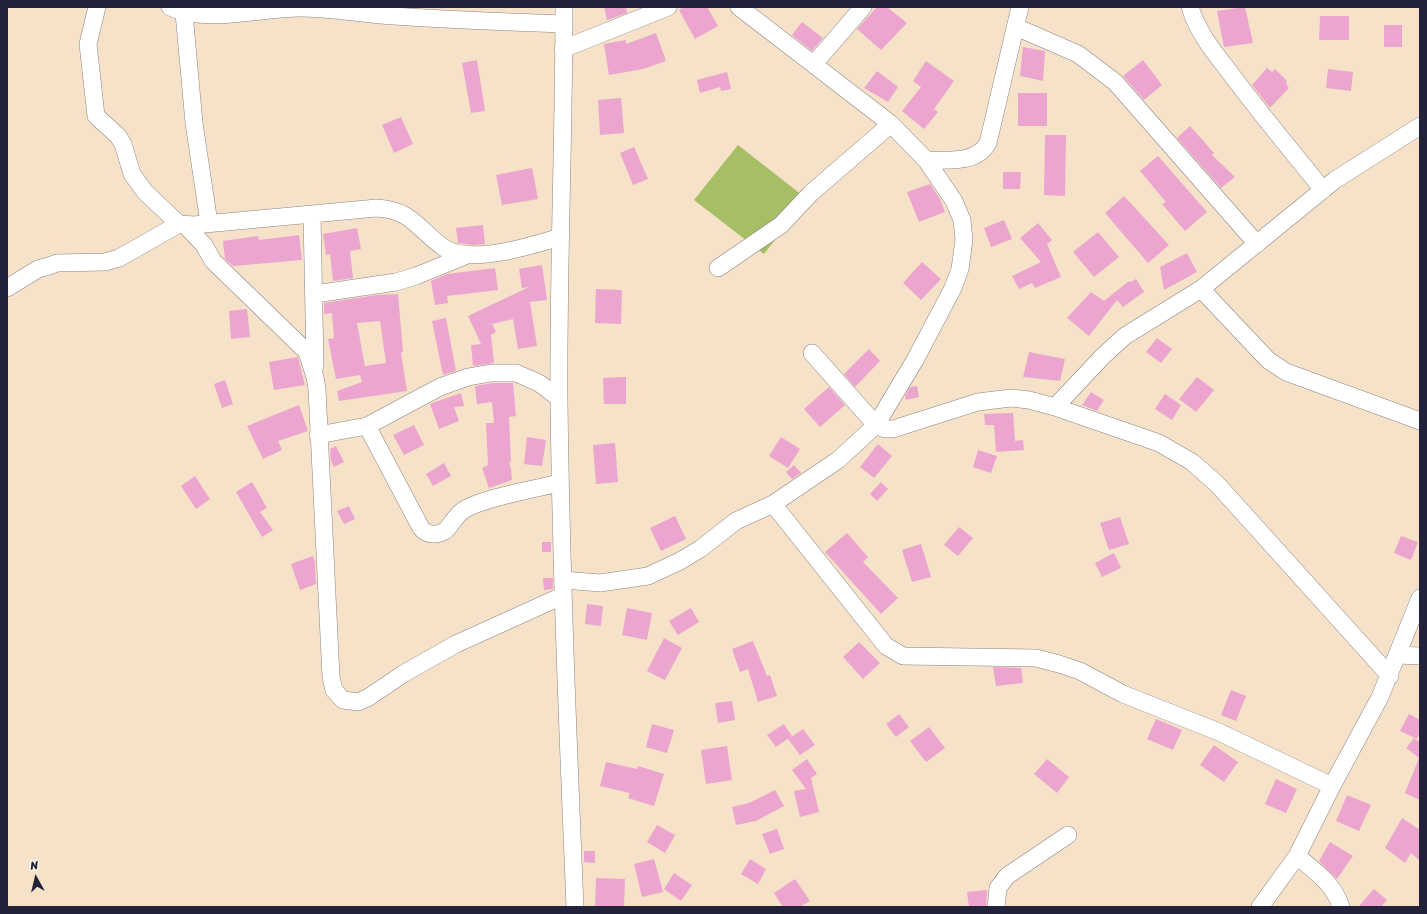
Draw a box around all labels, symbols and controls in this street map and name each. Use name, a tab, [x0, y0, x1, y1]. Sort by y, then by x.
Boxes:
text: N	[29, 856, 39, 876]
north arrow	[16, 858, 56, 898]

